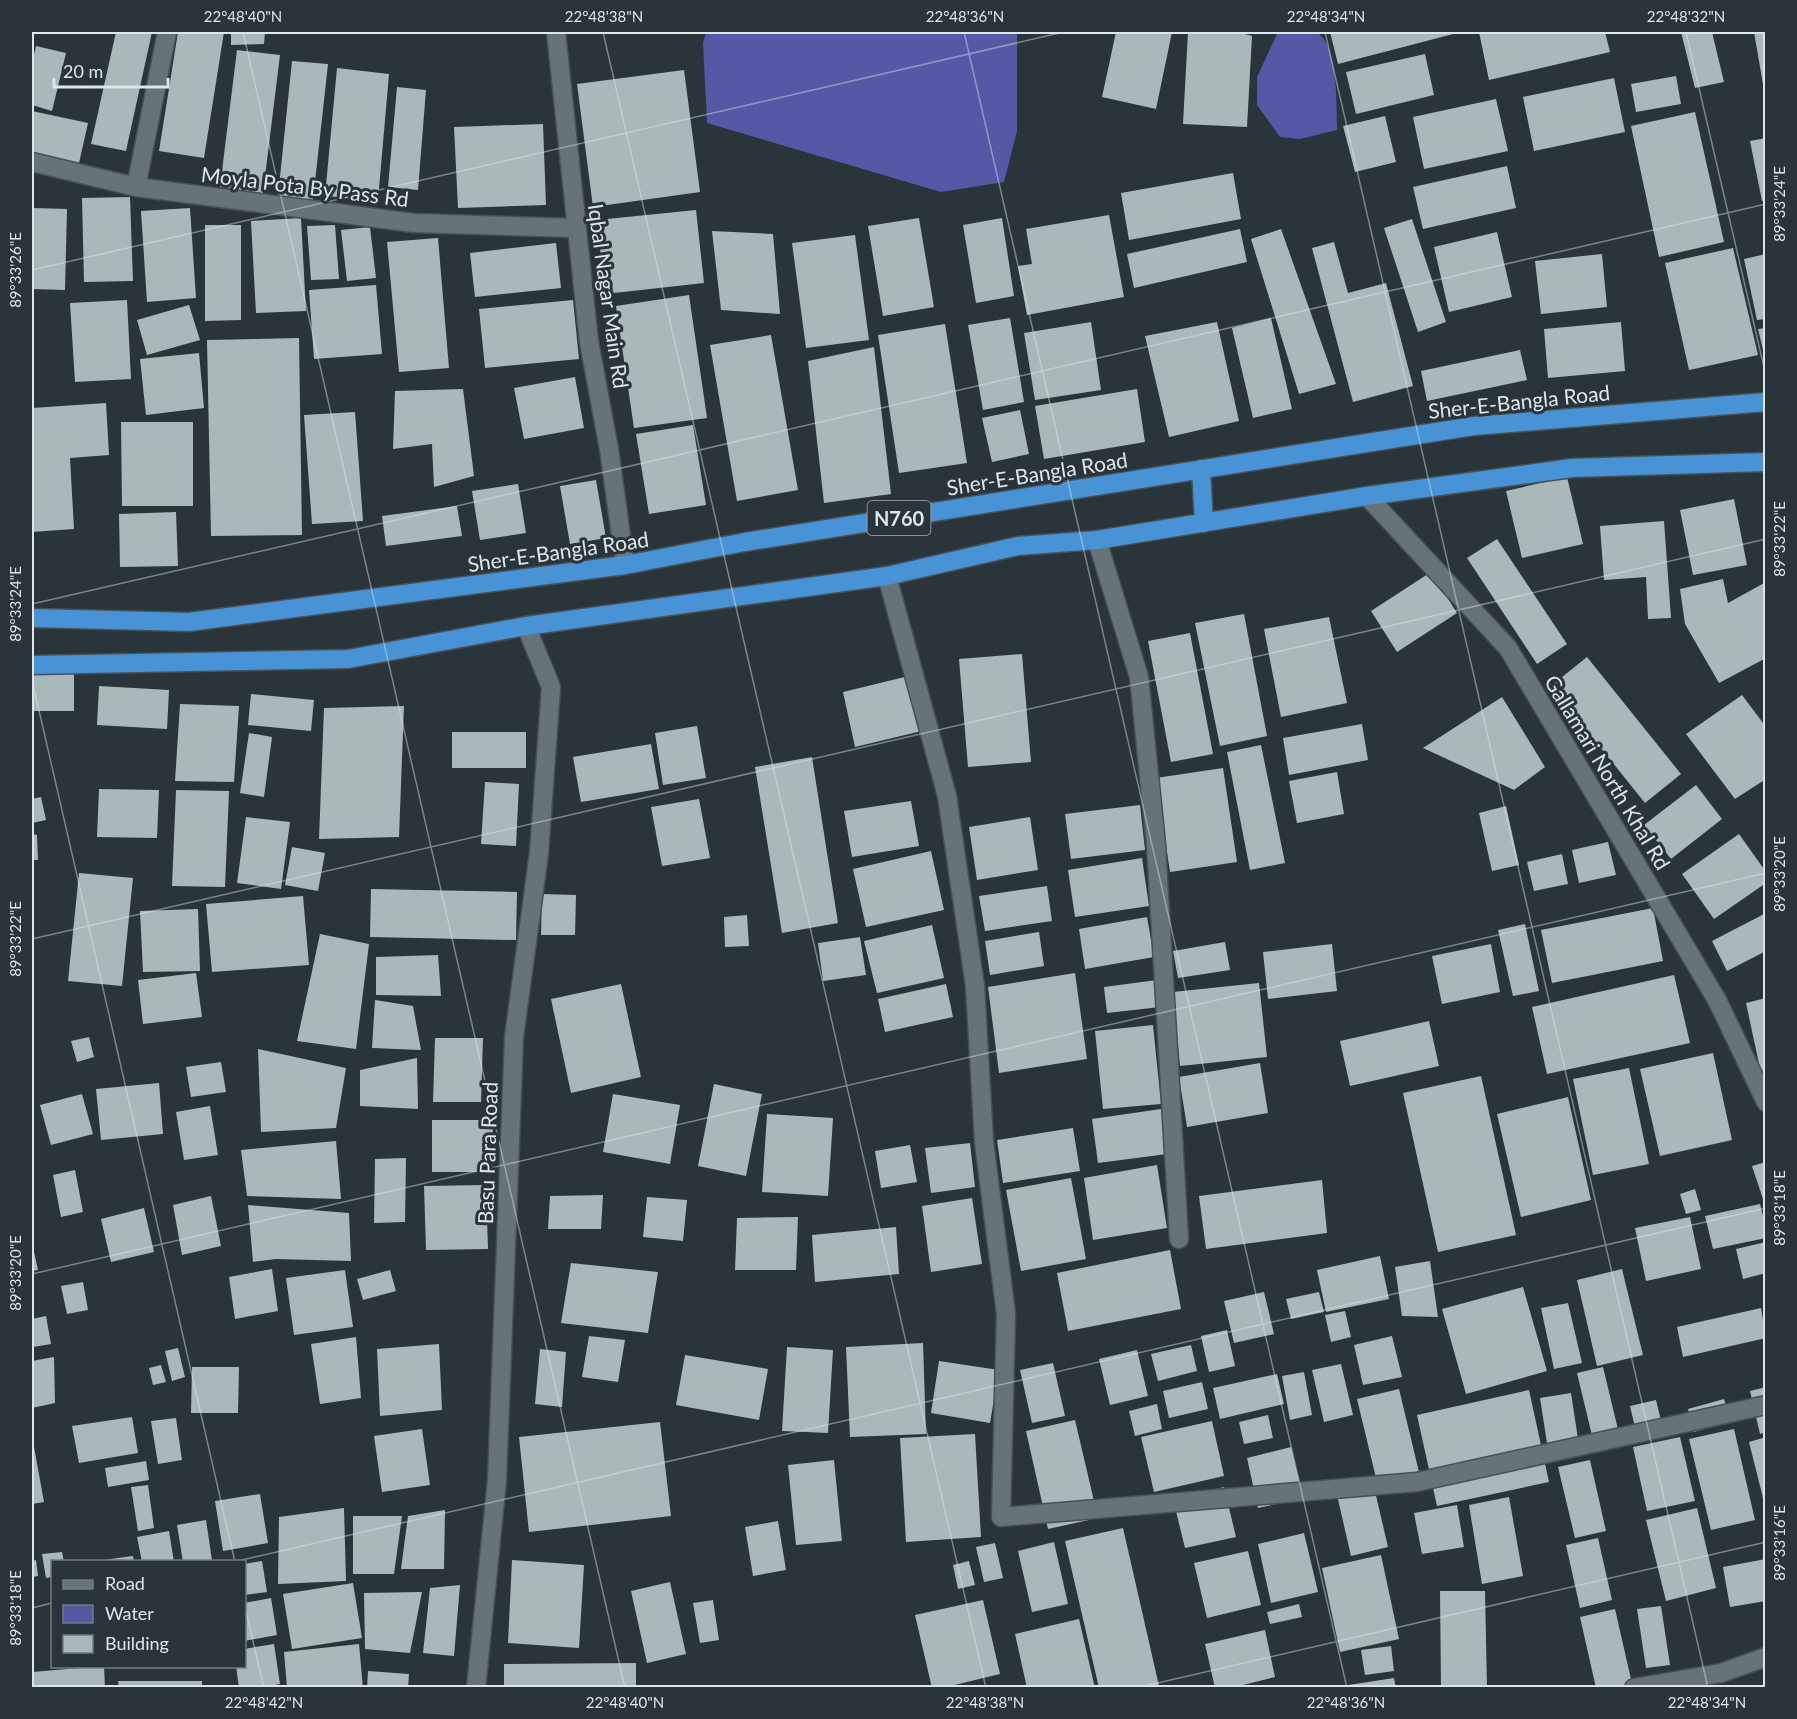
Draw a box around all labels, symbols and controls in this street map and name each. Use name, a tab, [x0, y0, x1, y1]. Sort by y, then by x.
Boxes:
text: 22°48'40"N	[204, 7, 282, 25]
text: 22°48'38"N	[565, 7, 643, 25]
text: 22°48'36"N	[926, 7, 1004, 25]
text: 22°48'34"N	[1287, 7, 1365, 25]
text: 22°48'32"N	[1647, 7, 1725, 25]
scale bar	[54, 51, 168, 89]
text: 20 m	[63, 60, 103, 82]
street label: Moyla Pota By Pass Rd	[200, 161, 410, 211]
text: 89°33'24"E	[1770, 166, 1788, 242]
street label: Iqbal Nagar Main Rd	[584, 202, 634, 390]
text: 89°33'26"E	[6, 232, 24, 308]
street label: Sher-E-Bangla Road	[1427, 379, 1611, 423]
street label: Sher-E-Bangla Road	[945, 446, 1129, 500]
road number: N760	[868, 501, 930, 535]
text: 89°33'22"E	[1770, 501, 1788, 577]
street label: Sher-E-Bangla Road	[466, 526, 650, 576]
text: 89°33'24"E	[6, 566, 24, 642]
street label: Gallamari North Khal Rd	[1540, 670, 1676, 874]
text: 89°33'20"E	[1770, 836, 1788, 912]
text: 89°33'22"E	[6, 901, 24, 977]
street label: Basu Para Road	[472, 1081, 502, 1225]
text: 89°33'18"E	[1770, 1170, 1788, 1246]
text: 89°33'20"E	[6, 1235, 24, 1311]
text: 89°33'16"E	[1770, 1505, 1788, 1581]
legend	[51, 1560, 246, 1668]
text: 89°33'18"E	[6, 1570, 24, 1646]
text: Road	[105, 1572, 145, 1594]
text: Water	[105, 1602, 154, 1624]
text: Building	[105, 1632, 169, 1654]
text: 22°48'42"N	[225, 1693, 303, 1711]
text: 22°48'40"N	[586, 1693, 664, 1711]
text: 22°48'38"N	[946, 1693, 1024, 1711]
text: 22°48'36"N	[1307, 1693, 1385, 1711]
text: 22°48'34"N	[1668, 1693, 1746, 1711]

